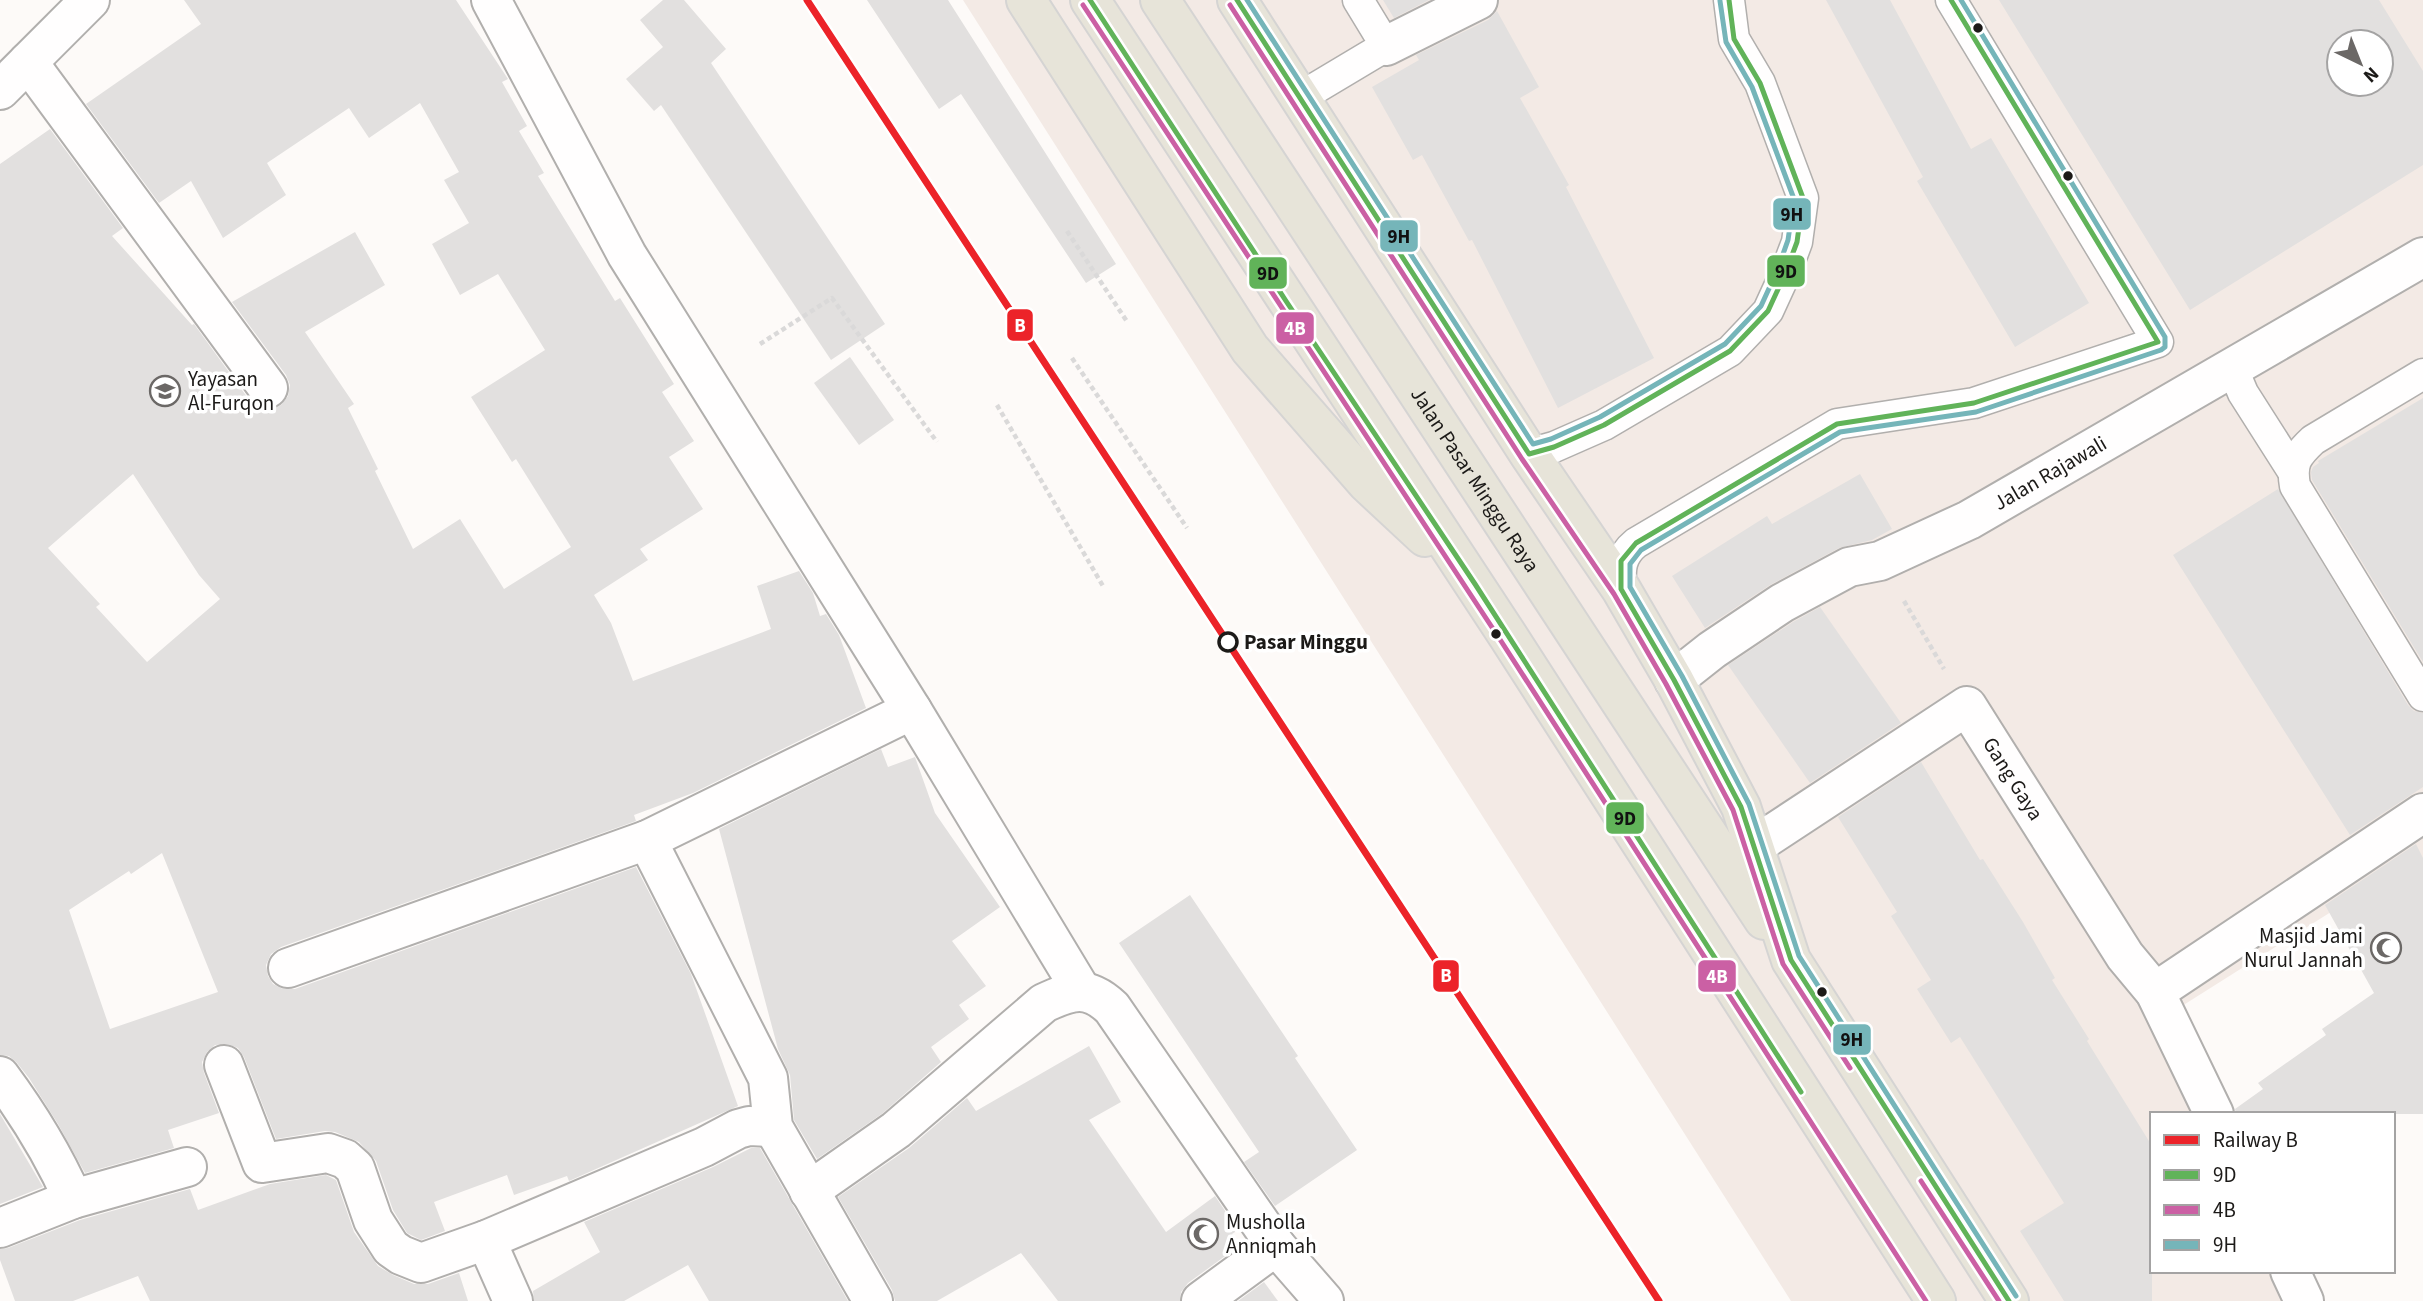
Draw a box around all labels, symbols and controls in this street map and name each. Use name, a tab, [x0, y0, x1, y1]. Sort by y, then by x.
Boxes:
unlabelled marker	[1971, 21, 1985, 35]
north arrow	[2325, 28, 2395, 98]
text: N	[2357, 60, 2384, 89]
unlabelled marker	[2061, 169, 2075, 183]
line badge: 9H	[1772, 197, 1812, 231]
text: 9H	[1781, 202, 1803, 229]
line badge: 9H	[1379, 219, 1419, 253]
text: 9H	[1388, 224, 1410, 251]
line badge: 9D	[1766, 254, 1806, 288]
line badge: 9D	[1248, 256, 1288, 290]
text: 9D	[1775, 259, 1797, 286]
text: 9D	[1257, 261, 1279, 288]
line badge: B	[1006, 308, 1034, 342]
line badge: 4B	[1275, 311, 1315, 345]
text: B	[1014, 313, 1026, 340]
text: 4B	[1284, 316, 1306, 343]
place label: Yayasan Al-Furqon	[187, 364, 274, 418]
school or university icon: Yayasan Al-Furqon	[148, 374, 182, 408]
street label: Jalan Pasar Minggu Raya	[1403, 381, 1547, 578]
street label: Jalan Rajawali	[1988, 428, 2112, 518]
place label: Pasar Minggu	[1244, 627, 1368, 657]
unlabelled marker	[1489, 627, 1503, 641]
marker: Pasar Minggu	[1218, 632, 1238, 652]
street label: Gang Gaya	[1975, 731, 2051, 826]
line badge: 9D	[1605, 801, 1645, 835]
text: 9D	[1614, 806, 1636, 833]
place label: Masjid Jami Nurul Jannah	[2244, 921, 2363, 975]
mosque icon: Masjid Jami Nurul Jannah	[2369, 931, 2403, 965]
line badge: B	[1432, 959, 1460, 993]
line badge: 4B	[1697, 959, 1737, 993]
text: B	[1440, 963, 1452, 990]
text: 4B	[1706, 964, 1728, 991]
unlabelled marker	[1815, 985, 1829, 999]
line badge: 9H	[1832, 1023, 1872, 1056]
text: 9H	[1841, 1027, 1863, 1054]
legend	[2150, 1112, 2395, 1273]
text: Railway B	[2213, 1125, 2298, 1155]
text: 9D	[2213, 1160, 2236, 1190]
text: 4B	[2213, 1195, 2236, 1225]
place label: Musholla Anniqmah	[1226, 1207, 1317, 1261]
mosque icon: Musholla Anniqmah	[1186, 1217, 1220, 1251]
text: 9H	[2213, 1230, 2237, 1260]

